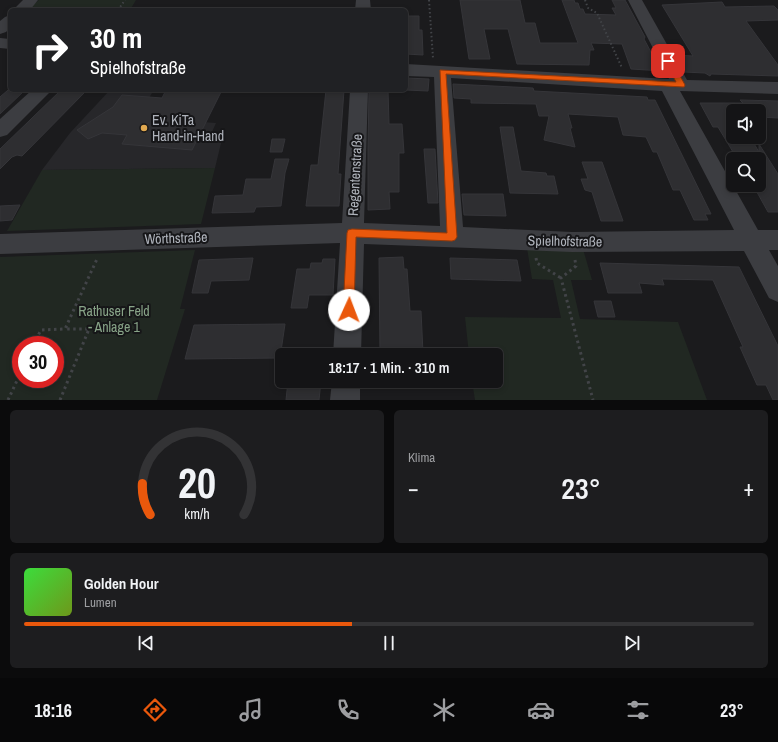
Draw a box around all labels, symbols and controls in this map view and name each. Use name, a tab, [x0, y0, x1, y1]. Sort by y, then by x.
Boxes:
text: 30 m	[90, 19, 142, 57]
icon: right	[24, 24, 76, 76]
pin	[651, 44, 685, 78]
icon: arrive	[657, 50, 679, 72]
text: Spielhofstraße	[90, 55, 186, 80]
map controls	[726, 104, 766, 192]
button: sound	[726, 104, 766, 144]
place label: Ev. KiTa Hand-in-Hand	[152, 111, 224, 145]
marker: Ev. KiTa Hand-in-Hand	[139, 123, 149, 133]
street label: Regentenstraße	[344, 133, 366, 217]
button: search	[726, 152, 766, 192]
street label: Wörthstraße	[144, 228, 208, 248]
street label: Spielhofstraße	[528, 231, 602, 251]
position arrow	[328, 289, 370, 331]
park label: Rathuser Feld - Anlage 1	[78, 302, 150, 336]
speed limit sign: 30	[12, 336, 64, 388]
text: 18:17 · 1 Min. · 310 m	[328, 357, 450, 378]
text: Klima	[408, 449, 435, 466]
text: 20	[178, 454, 216, 510]
text: 23°	[561, 468, 601, 508]
text: −	[408, 473, 419, 503]
text: +	[743, 473, 754, 503]
text: km/h	[184, 503, 210, 522]
text: Golden Hour	[84, 573, 159, 594]
text: Lumen	[84, 594, 117, 611]
icon: previous	[135, 632, 157, 654]
icon: pause	[378, 632, 400, 654]
icon: next	[621, 632, 643, 654]
icon: directions	[141, 696, 169, 724]
icon: music	[237, 696, 265, 724]
icon: phone	[334, 696, 362, 724]
icon: climate	[430, 696, 458, 724]
icon: car	[527, 696, 555, 724]
icon: filters	[624, 696, 652, 724]
text: 18:16	[34, 698, 72, 723]
text: 23°	[720, 698, 744, 723]

